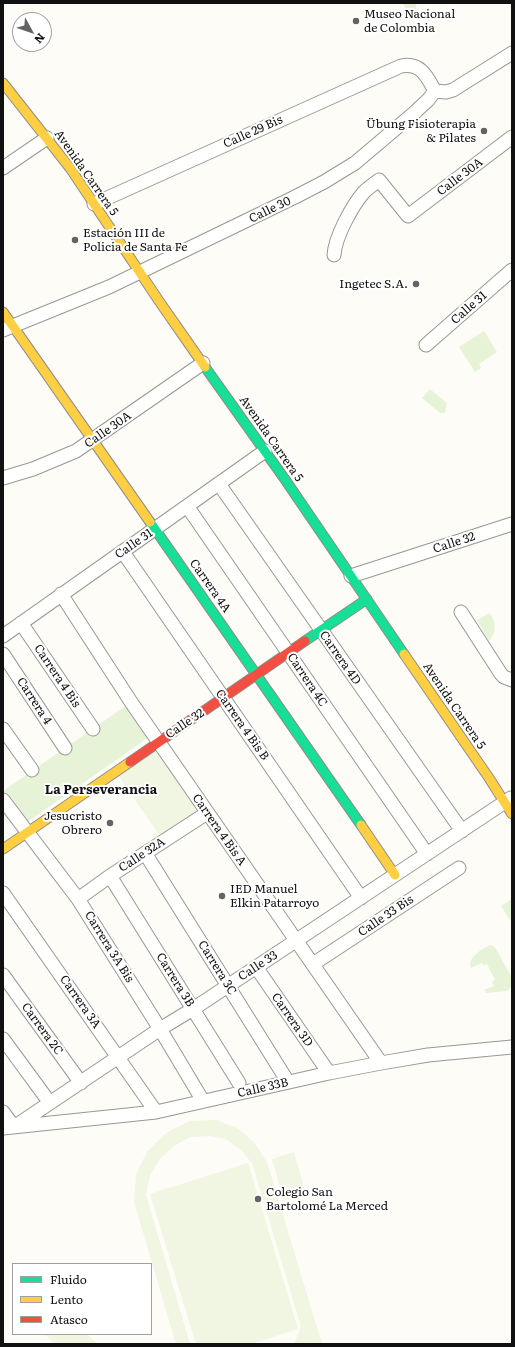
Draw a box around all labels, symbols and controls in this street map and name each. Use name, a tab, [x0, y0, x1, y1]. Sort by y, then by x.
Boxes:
place label: Museo Nacional de Colombia	[364, 7, 455, 35]
north arrow	[12, 12, 52, 52]
marker: Museo Nacional de Colombia	[351, 16, 361, 26]
text: N	[31, 30, 50, 48]
street label: Calle 29 Bis	[221, 113, 285, 151]
place label: Übung Fisioterapia & Pilates	[366, 117, 476, 145]
marker: Übung Fisioterapia & Pilates	[479, 126, 489, 136]
street label: Avenida Carrera 5	[51, 127, 121, 219]
street label: Calle 30A	[434, 155, 486, 199]
street label: Calle 30	[247, 194, 293, 226]
place label: Estación III de Policia de Santa Fe	[83, 226, 188, 254]
marker: Estación III de Policia de Santa Fe	[70, 235, 80, 245]
place label: Ingetec S.A.	[339, 277, 408, 291]
marker: Ingetec S.A.	[411, 279, 421, 289]
street label: Calle 31	[448, 289, 490, 327]
street label: Avenida Carrera 5	[236, 393, 306, 485]
street label: Calle 30A	[82, 409, 134, 451]
street label: Calle 31	[112, 526, 156, 562]
street label: Calle 32	[431, 529, 477, 557]
street label: Carrera 4A	[186, 557, 234, 615]
street label: Carrera 4D	[316, 628, 364, 688]
street label: Carrera 4 Bis	[31, 642, 83, 710]
street label: Carrera 4C	[284, 650, 330, 710]
street label: Avenida Carrera 5	[420, 660, 488, 752]
street label: Carrera 4	[13, 675, 55, 727]
street label: Carrera 4 Bis B	[212, 687, 272, 763]
street label: Calle 32	[163, 706, 207, 742]
district label: La Perseverancia	[45, 782, 157, 798]
street label: Carrera 4 Bis A	[189, 791, 249, 869]
place label: Jesucristo Obrero	[44, 809, 102, 837]
marker: Jesucristo Obrero	[105, 818, 115, 828]
street label: Calle 32A	[116, 835, 168, 875]
place label: IED Manuel Elkin Patarroyo	[230, 882, 319, 910]
marker: IED Manuel Elkin Patarroyo	[217, 891, 227, 901]
street label: Calle 33 Bis	[356, 892, 416, 940]
street label: Carrera 3A Bis	[81, 909, 137, 985]
street label: Carrera 3C	[195, 938, 239, 998]
street label: Calle 33	[236, 948, 280, 984]
street label: Carrera 3B	[153, 950, 197, 1010]
street label: Carrera 3A	[56, 973, 104, 1031]
street label: Carrera 3D	[268, 990, 316, 1050]
street label: Carrera 2C	[18, 1000, 66, 1058]
street label: Calle 33B	[236, 1075, 290, 1101]
place label: Colegio San Bartolomé La Merced	[266, 1185, 388, 1213]
marker: Colegio San Bartolomé La Merced	[253, 1194, 263, 1204]
legend	[12, 1263, 152, 1335]
text: Fluido	[50, 1270, 87, 1288]
text: Lento	[50, 1290, 83, 1308]
text: Atasco	[50, 1310, 88, 1328]

